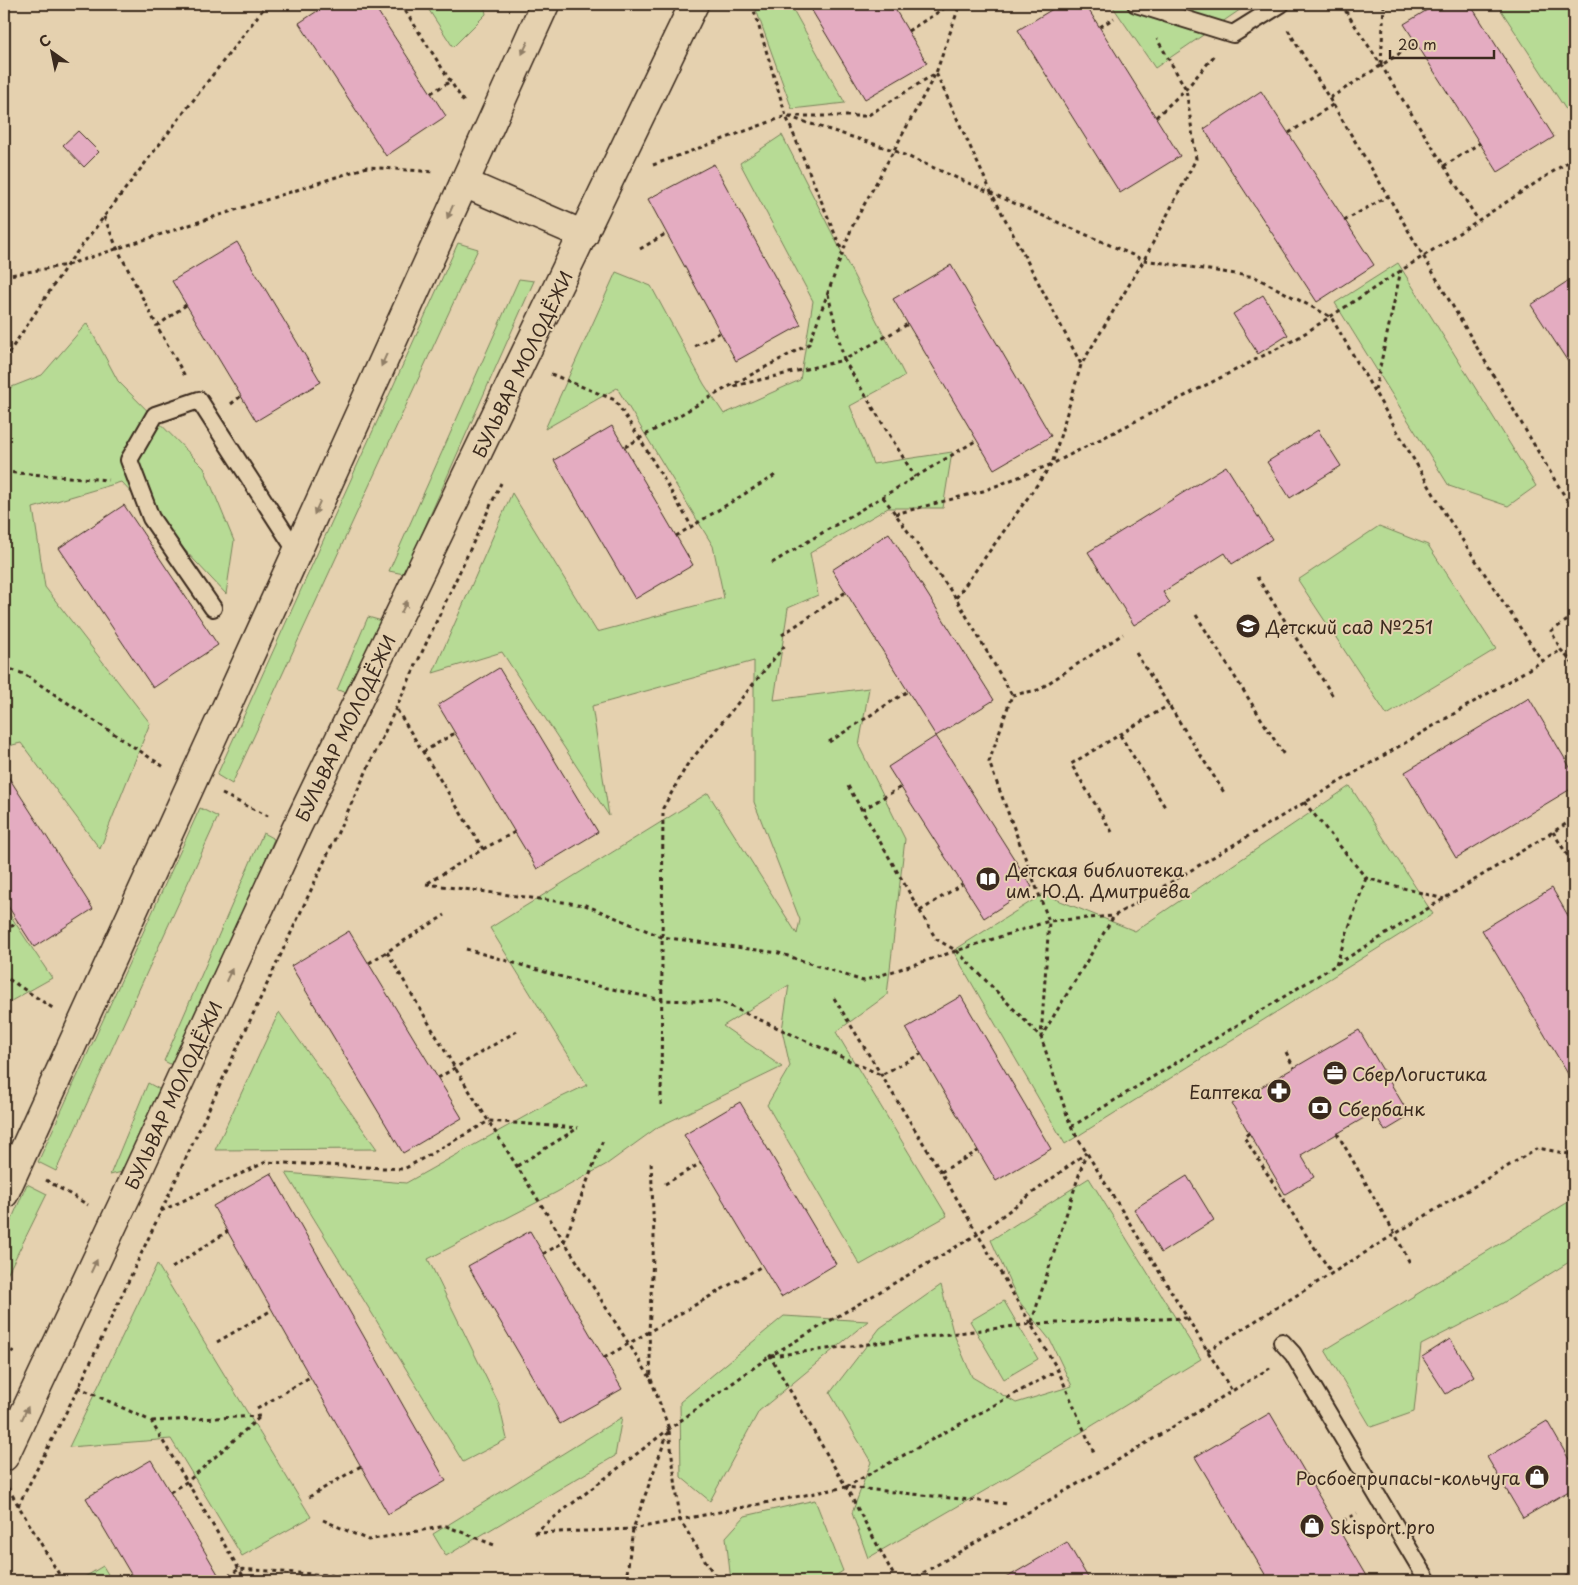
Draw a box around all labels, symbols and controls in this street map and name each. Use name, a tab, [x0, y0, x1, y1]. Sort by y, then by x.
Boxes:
north arrow	[28, 28, 78, 78]
scale bar	[1390, 28, 1494, 60]
text: С	[35, 29, 55, 52]
text: 20 m	[1398, 32, 1437, 55]
one-way arrow	[521, 41, 529, 55]
one-way arrow	[446, 205, 454, 219]
street label: БУЛЬВАР МОЛОДЁЖИ	[465, 266, 579, 462]
one-way arrow	[379, 353, 387, 367]
one-way arrow	[313, 501, 321, 515]
one-way arrow	[400, 600, 408, 614]
school or university icon: Детский сад №251	[1235, 613, 1261, 639]
place label: Детский сад №251	[1265, 613, 1433, 640]
street label: БУЛЬВАР МОЛОДЁЖИ	[288, 630, 402, 826]
place label: Детская библиотека им. Ю.Д. Дмитриева	[1005, 856, 1191, 904]
library icon: Детская библиотека им. Ю.Д. Дмитриева	[975, 866, 1001, 892]
one-way arrow	[225, 968, 233, 982]
street label: БУЛЬВАР МОЛОДЁЖИ	[118, 997, 228, 1193]
office icon: СберЛогистика	[1322, 1060, 1348, 1086]
place label: СберЛогистика	[1352, 1060, 1488, 1087]
place label: Еаптека	[1189, 1078, 1263, 1105]
pharmacy icon: Еаптека	[1266, 1078, 1292, 1104]
bank icon: Сбербанк	[1307, 1095, 1333, 1121]
place label: Сбербанк	[1338, 1095, 1425, 1122]
one-way arrow	[90, 1258, 98, 1273]
one-way arrow	[20, 1405, 29, 1420]
place label: Росбоеприпасы-кольчуга	[1296, 1464, 1521, 1491]
shop icon: Росбоеприпасы-кольчуга	[1524, 1464, 1550, 1490]
shop icon: Skisport.pro	[1299, 1513, 1325, 1539]
place label: Skisport.pro	[1330, 1513, 1435, 1540]

